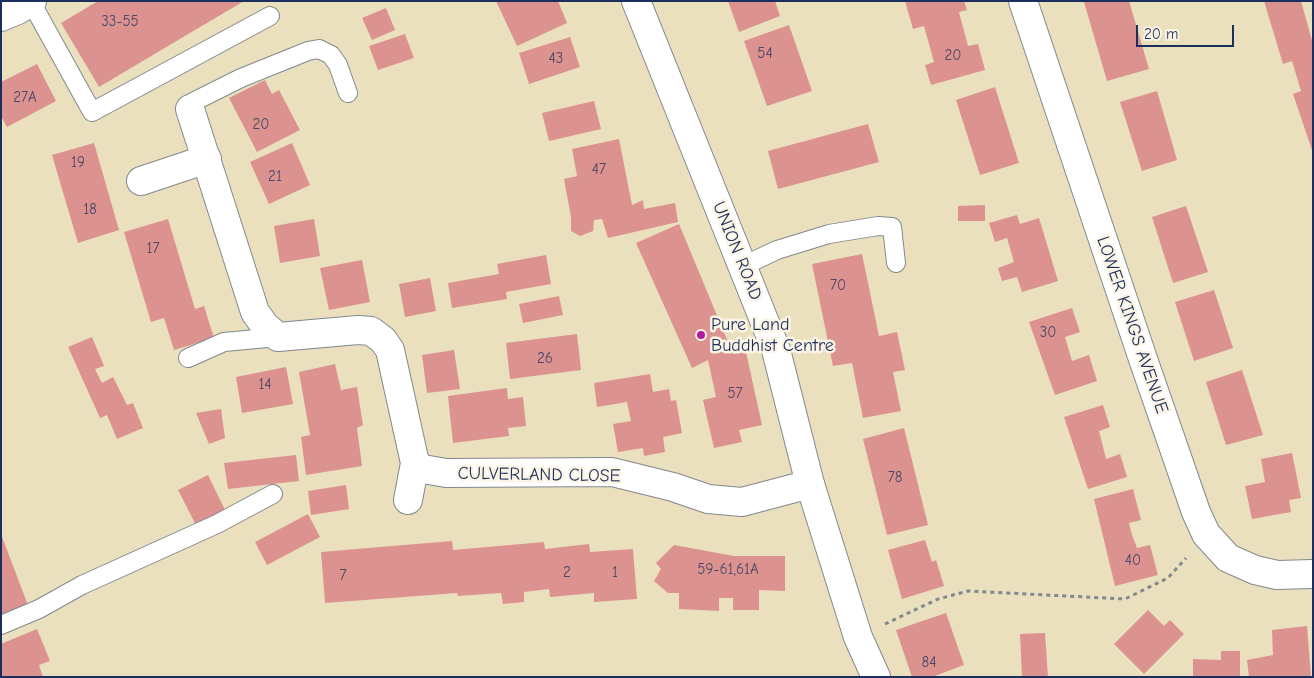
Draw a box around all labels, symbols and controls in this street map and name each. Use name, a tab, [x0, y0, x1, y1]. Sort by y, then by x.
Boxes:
house number: 33-55	[101, 13, 139, 31]
scale bar	[1139, 15, 1236, 47]
text: 20 m	[1144, 25, 1178, 43]
house number: 54	[757, 45, 773, 63]
house number: 20	[945, 47, 961, 65]
house number: 43	[549, 50, 563, 68]
house number: 27A	[13, 89, 37, 107]
house number: 20	[253, 116, 269, 134]
house number: 19	[71, 154, 85, 172]
house number: 47	[592, 161, 606, 179]
house number: 21	[268, 168, 282, 186]
street label: UNION ROAD	[707, 199, 767, 303]
house number: 18	[83, 201, 97, 219]
street label: LOWER KINGS AVENUE	[1092, 234, 1172, 416]
house number: 17	[146, 240, 160, 258]
house number: 70	[830, 277, 846, 295]
place label: Pure Land Buddhist Centre	[711, 314, 834, 356]
house number: 30	[1040, 324, 1056, 342]
marker: Pure Land Buddhist Centre	[695, 329, 707, 341]
house number: 26	[537, 350, 553, 368]
house number: 14	[258, 376, 272, 394]
house number: 57	[727, 385, 743, 403]
street label: CULVERLAND CLOSE	[457, 463, 621, 487]
house number: 78	[888, 469, 902, 487]
house number: 40	[1125, 552, 1141, 570]
house number: 59-61,61A	[697, 561, 759, 579]
house number: 2	[563, 564, 571, 582]
house number: 1	[612, 564, 618, 582]
house number: 7	[339, 567, 347, 585]
house number: 84	[922, 654, 936, 672]

